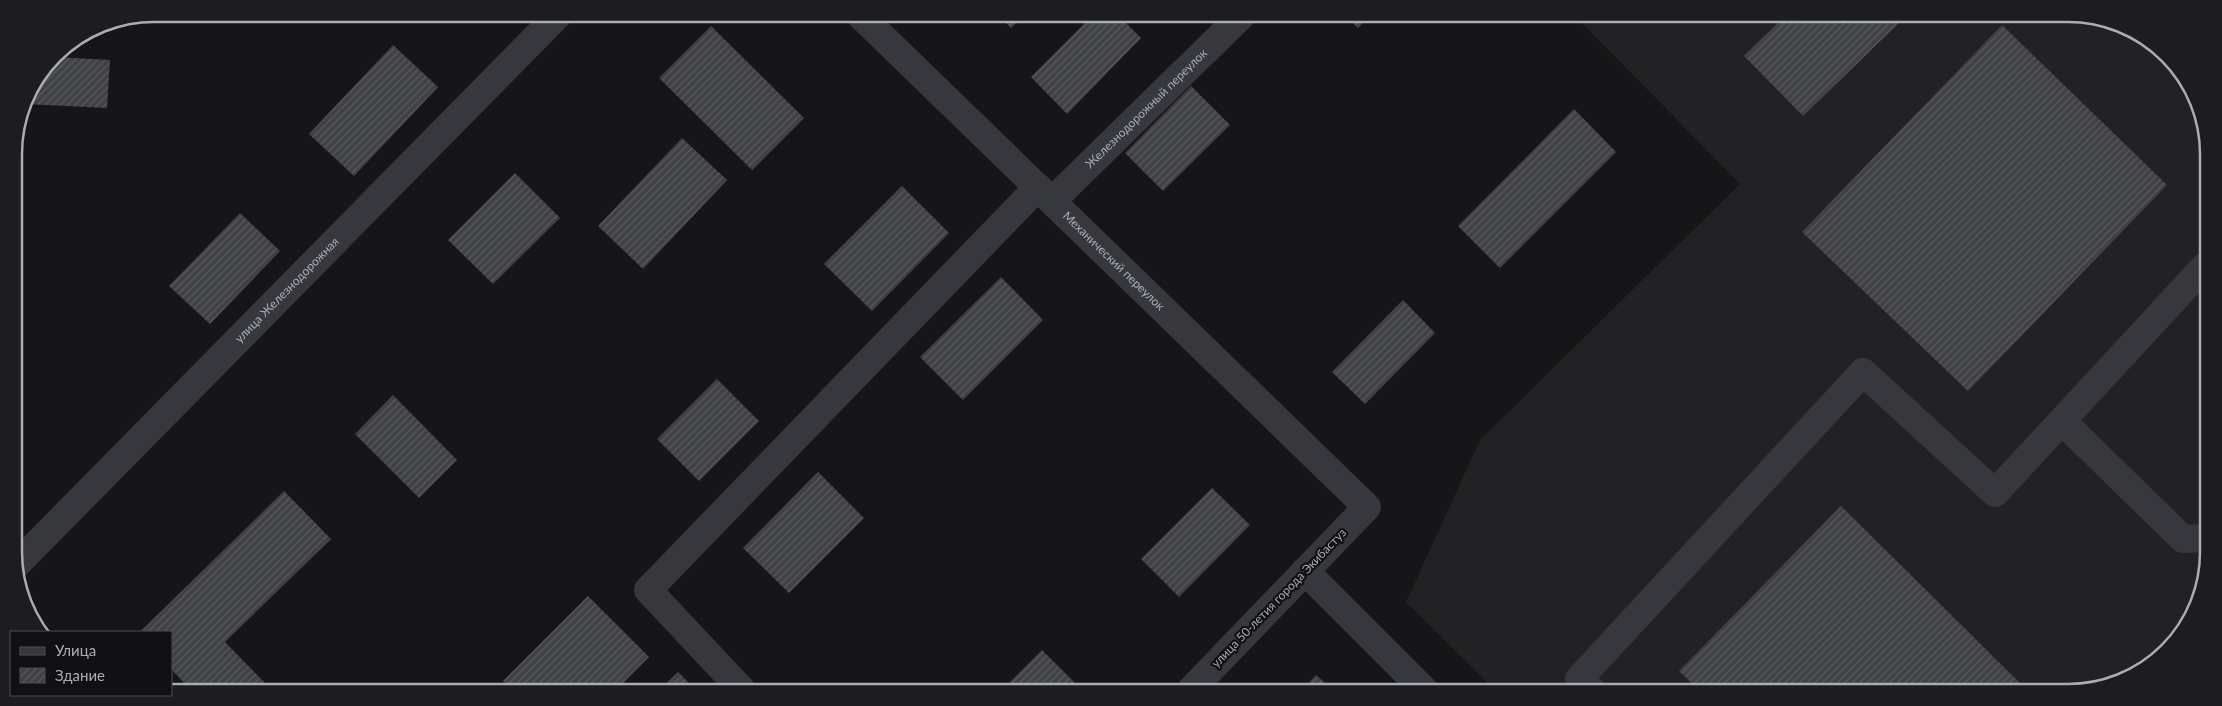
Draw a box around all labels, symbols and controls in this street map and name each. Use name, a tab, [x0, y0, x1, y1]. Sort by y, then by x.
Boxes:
street label: Железнодорожный переулок	[1082, 45, 1211, 171]
street label: Механический переулок	[1060, 208, 1169, 314]
street label: улица Железнодорожная	[231, 234, 342, 346]
street label: улица 50-летия города Экибастуз	[1208, 525, 1349, 670]
legend	[10, 631, 172, 696]
text: Улица	[55, 641, 96, 659]
text: Здание	[55, 666, 105, 684]

